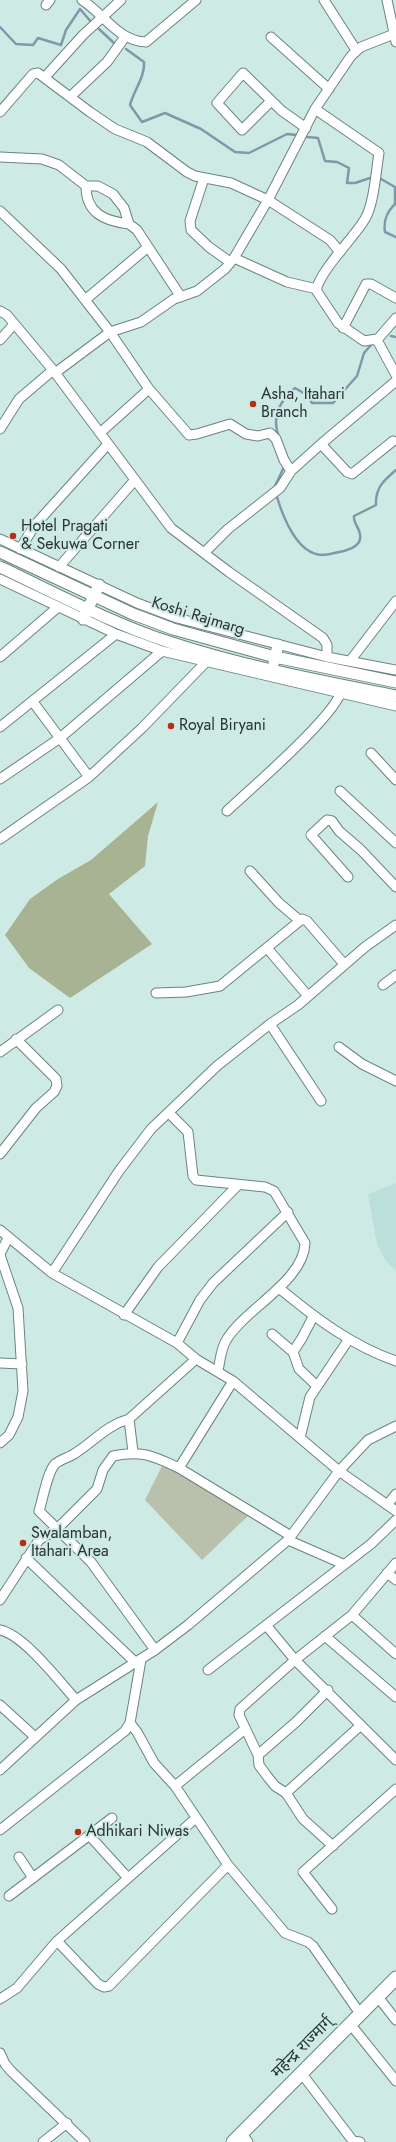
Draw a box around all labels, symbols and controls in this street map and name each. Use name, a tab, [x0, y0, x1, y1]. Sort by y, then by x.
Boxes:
place label: Asha, Itahari Branch	[261, 385, 345, 423]
marker: Asha, Itahari Branch	[248, 399, 258, 409]
place label: Hotel Pragati & Sekuwa Corner	[21, 517, 140, 555]
marker: Hotel Pragati & Sekuwa Corner	[8, 531, 18, 541]
street label: Koshi Rajmarg	[149, 594, 247, 640]
place label: Royal Biryani	[179, 716, 266, 736]
marker: Royal Biryani	[166, 721, 176, 731]
place label: Swalamban, Itahari Area	[31, 1524, 112, 1562]
marker: Swalamban, Itahari Area	[18, 1538, 28, 1548]
place label: Adhikari Niwas	[86, 1822, 189, 1842]
marker: Adhikari Niwas	[73, 1827, 83, 1837]
street label: महेन्द्र राज्मार्ग्	[268, 2013, 338, 2083]

